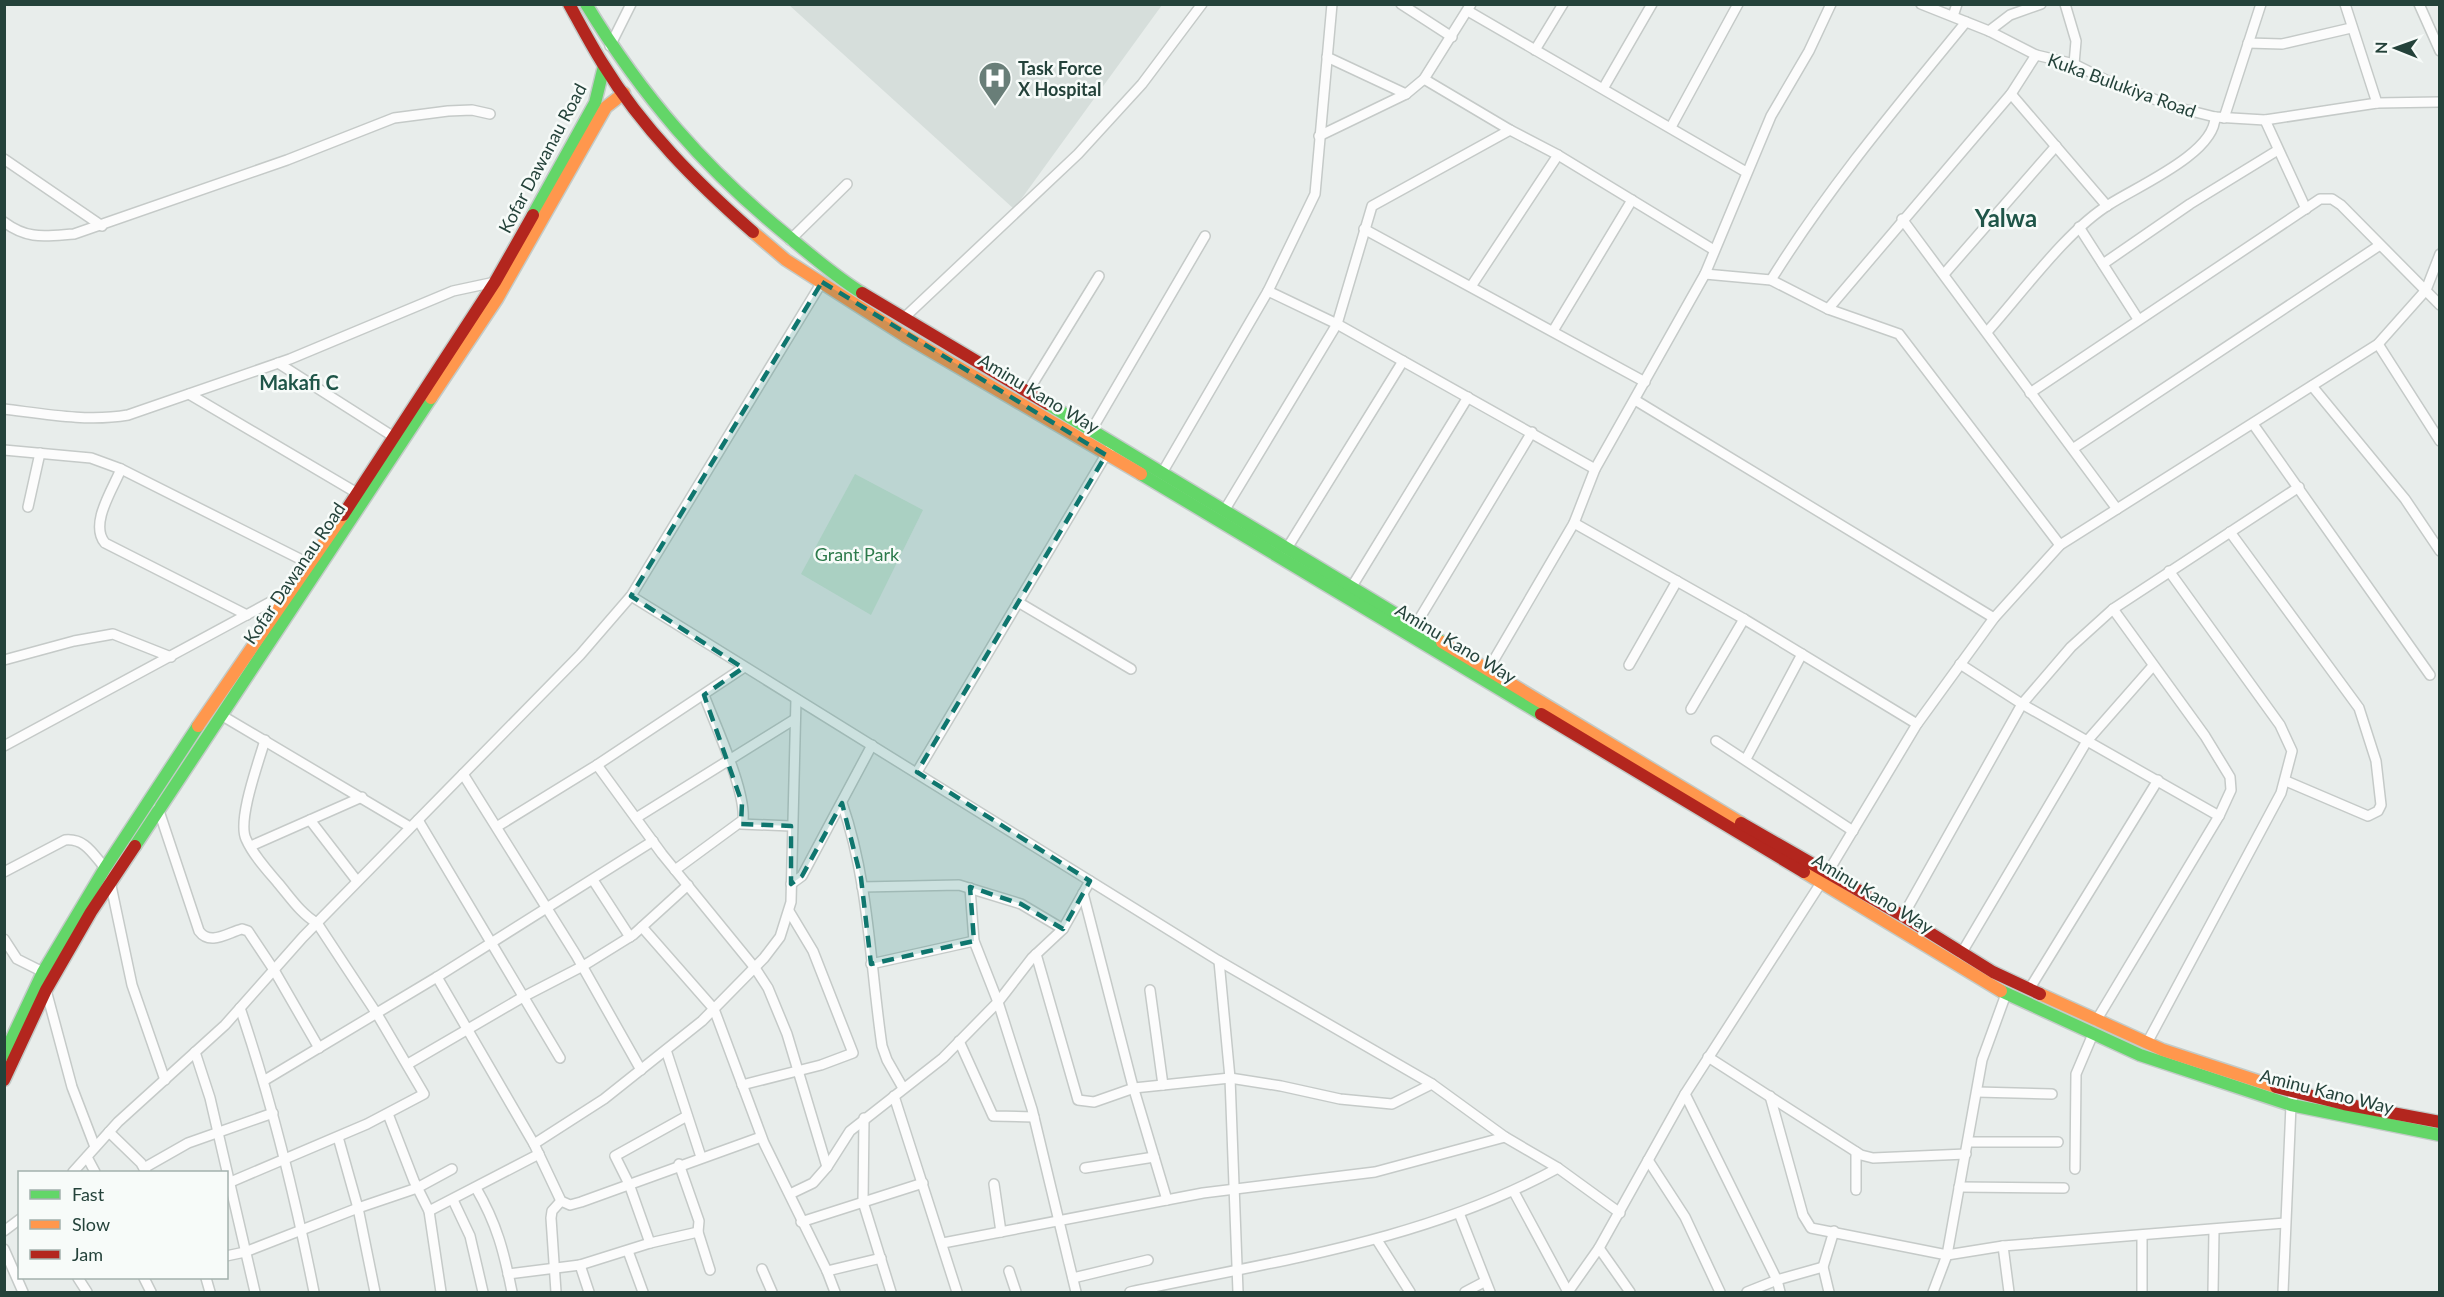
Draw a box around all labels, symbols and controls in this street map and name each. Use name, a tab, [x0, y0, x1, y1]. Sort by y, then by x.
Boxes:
north arrow	[2366, 18, 2426, 78]
text: N	[2371, 41, 2390, 54]
street label: Kuka Bulukiya Road	[2045, 48, 2199, 122]
place label: Task Force X Hospital	[1018, 57, 1103, 100]
hospital icon: Task Force X Hospital	[977, 60, 1013, 107]
street label: Kofar Dawanau Road	[493, 79, 591, 237]
district label: Yalwa	[1974, 203, 2037, 232]
street label: Aminu Kano Way	[975, 348, 1104, 438]
district label: Makafi C	[259, 370, 339, 394]
street label: Kofar Dawanau Road	[238, 498, 350, 648]
park label: Grant Park	[815, 543, 900, 565]
street label: Aminu Kano Way	[1392, 598, 1521, 688]
street label: Aminu Kano Way	[1809, 848, 1938, 938]
street label: Aminu Kano Way	[2258, 1064, 2397, 1118]
legend	[18, 1171, 228, 1279]
text: Fast	[72, 1183, 105, 1205]
text: Slow	[72, 1213, 110, 1235]
text: Jam	[72, 1243, 103, 1265]

